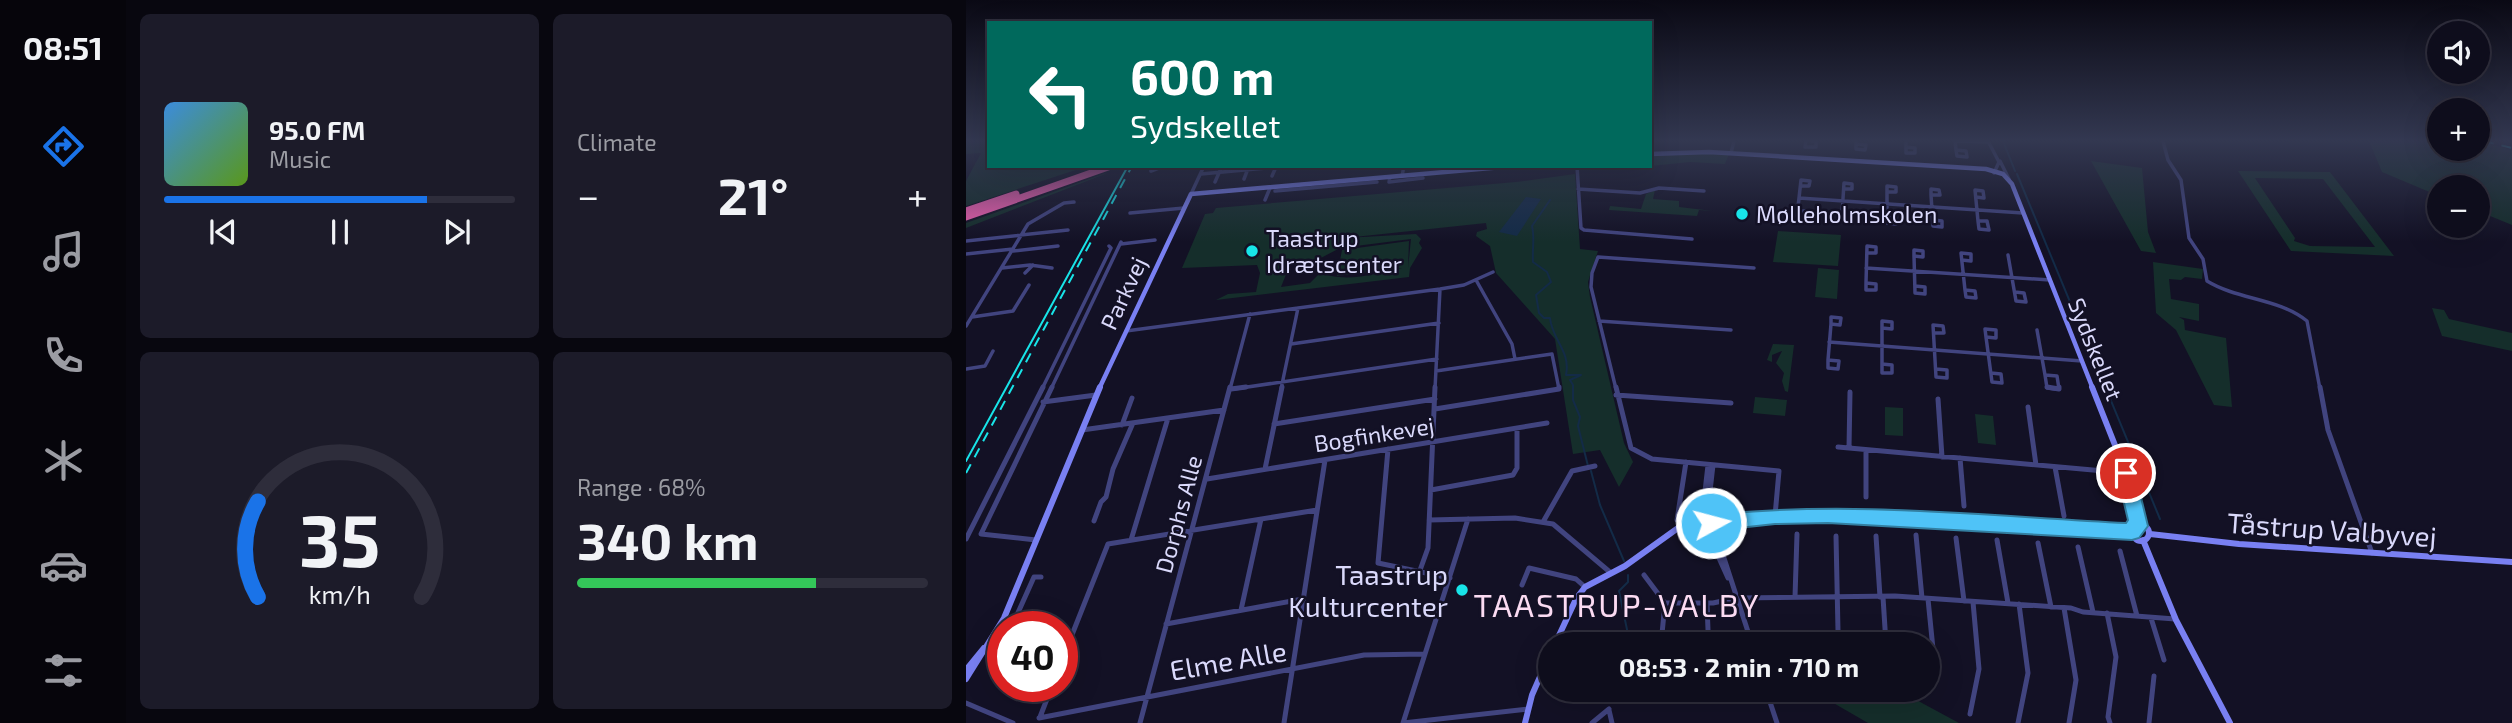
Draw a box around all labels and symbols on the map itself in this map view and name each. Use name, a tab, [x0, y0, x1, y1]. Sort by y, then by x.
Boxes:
place label: Mølleholmskolen	[1756, 200, 1937, 228]
marker: Mølleholmskolen	[1734, 206, 1750, 222]
place label: Taastrup Idrætscenter	[1266, 224, 1402, 278]
marker: Taastrup Idrætscenter	[1244, 243, 1260, 259]
street label: Parkvej	[1094, 252, 1152, 334]
street label: Sydskellet	[2063, 294, 2129, 405]
street label: Bogfinkevej	[1312, 411, 1436, 457]
pin	[2096, 443, 2156, 503]
street label: Dorphs Alle	[1149, 452, 1207, 576]
position arrow	[1674, 486, 1748, 560]
street label: Tåstrup Valbyvej	[2226, 505, 2438, 553]
place label: Taastrup Kulturcenter	[1288, 557, 1448, 623]
marker: Taastrup Kulturcenter	[1454, 582, 1470, 598]
district label: TAASTRUP-VALBY	[1474, 585, 1760, 623]
speed limit sign: 40	[987, 611, 1078, 702]
street label: Elme Alle	[1167, 633, 1289, 687]

